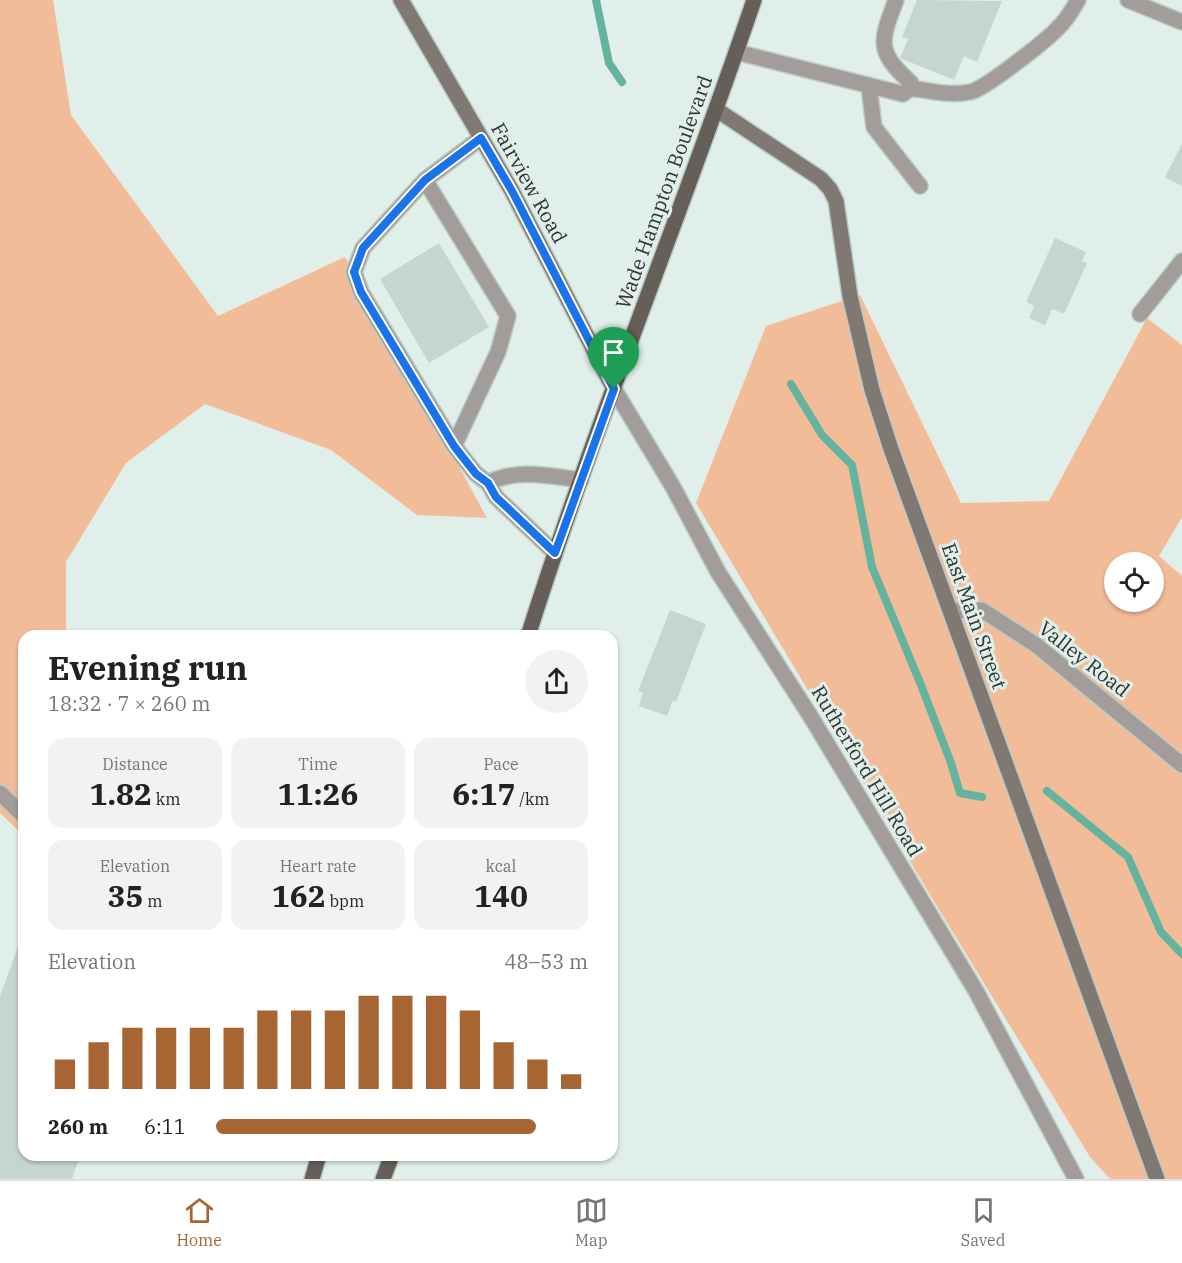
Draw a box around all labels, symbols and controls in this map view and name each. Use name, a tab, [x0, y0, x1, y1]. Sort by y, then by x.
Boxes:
street label: Wade Hampton Boulevard	[609, 71, 718, 312]
street label: Fairview Road	[485, 118, 574, 248]
pin	[588, 327, 639, 389]
icon: arrive	[597, 336, 630, 369]
street label: East Main Street	[936, 539, 1013, 692]
map controls	[1104, 552, 1164, 612]
button: locate	[1104, 552, 1164, 612]
street label: Valley Road	[1033, 615, 1135, 703]
text: Evening run	[48, 646, 248, 689]
button: share	[525, 650, 588, 713]
street label: Rutherford Hill Road	[806, 680, 929, 861]
text: 18:32 · 7 × 260 m	[48, 690, 211, 717]
text: Distance	[102, 754, 168, 774]
text: Time	[298, 754, 338, 774]
text: Pace	[483, 754, 519, 774]
text: 1.82	[90, 774, 152, 813]
text: 11:26	[277, 774, 359, 813]
text: 6:17	[452, 774, 515, 813]
text: km	[152, 789, 180, 809]
text: /km	[515, 789, 550, 809]
text: Elevation	[100, 856, 170, 876]
text: Heart rate	[280, 856, 356, 876]
text: kcal	[486, 856, 516, 876]
text: 35	[108, 876, 144, 915]
text: 162	[272, 876, 326, 915]
text: 140	[474, 876, 528, 915]
text: m	[144, 891, 162, 911]
text: bpm	[326, 891, 364, 911]
text: Elevation	[48, 948, 136, 975]
text: 48–53 m	[505, 948, 588, 975]
text: 260 m	[48, 1113, 108, 1140]
text: 6:11	[144, 1113, 186, 1140]
tab: Home	[176, 1194, 222, 1250]
tab: Map	[575, 1194, 608, 1250]
tab: Saved	[961, 1194, 1006, 1250]

